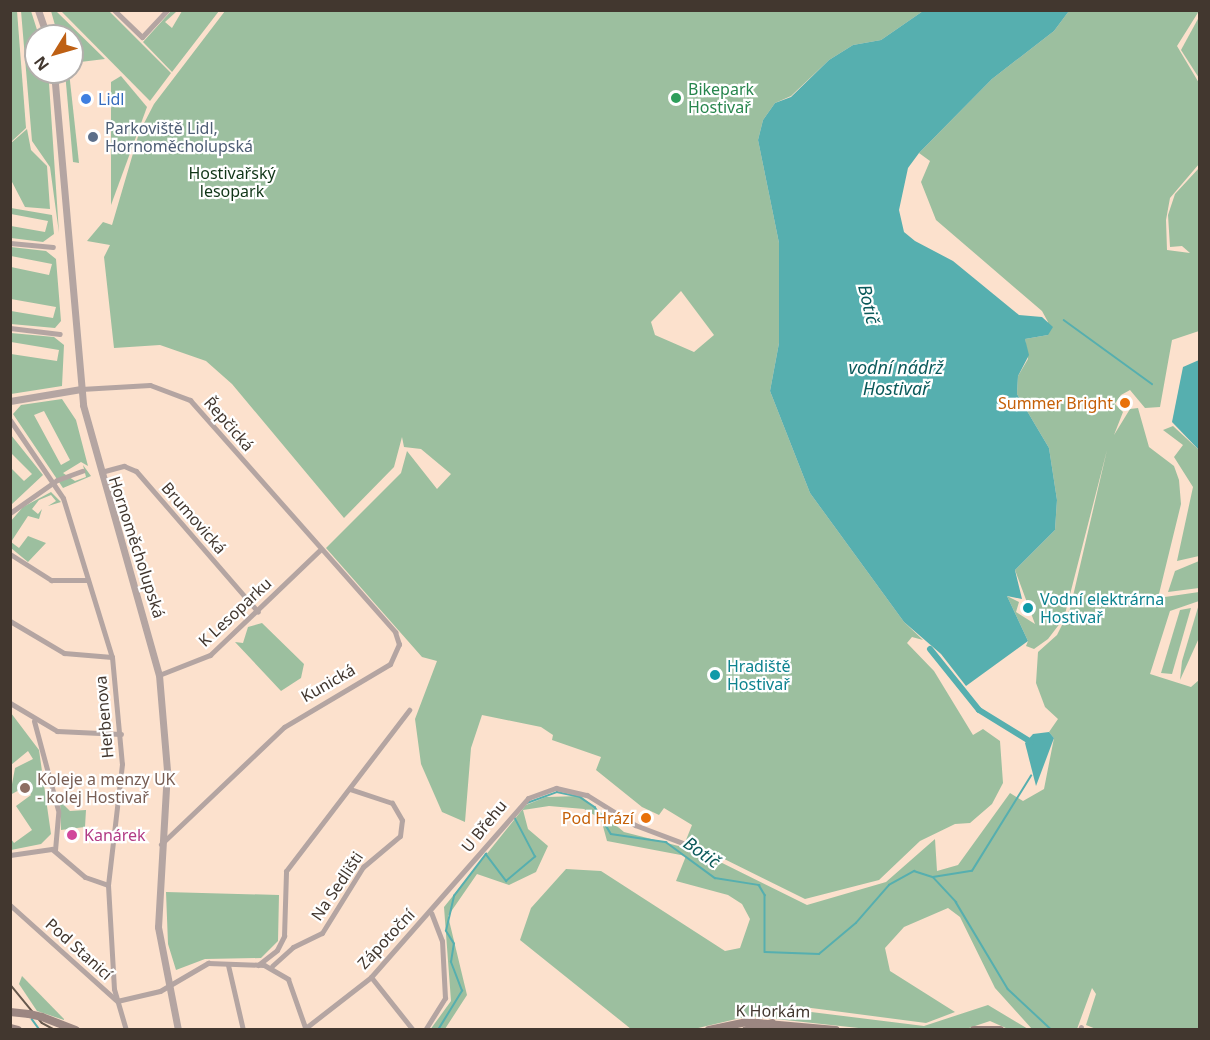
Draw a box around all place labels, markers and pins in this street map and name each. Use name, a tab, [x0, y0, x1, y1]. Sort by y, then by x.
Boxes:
place label: Bikepark Hostivař	[688, 79, 754, 117]
place label: Lidl	[98, 89, 124, 109]
marker: Bikepark Hostivař	[669, 91, 683, 105]
marker: Lidl	[79, 92, 93, 106]
place label: Parkoviště Lidl, Hornoměcholupská	[105, 118, 253, 156]
marker: Parkoviště Lidl, Hornoměcholupská	[86, 130, 100, 144]
place label: Summer Bright	[998, 393, 1113, 413]
marker: Summer Bright	[1118, 396, 1132, 410]
place label: Vodní elektrárna Hostivař	[1040, 589, 1164, 627]
marker: Vodní elektrárna Hostivař	[1021, 601, 1035, 615]
place label: Hradiště Hostivař	[727, 656, 791, 694]
marker: Hradiště Hostivař	[708, 668, 722, 682]
place label: Koleje a menzy UK - kolej Hostivař	[37, 769, 175, 807]
marker: Koleje a menzy UK - kolej Hostivař	[18, 781, 32, 795]
place label: Pod Hrází	[562, 808, 634, 828]
marker: Pod Hrází	[639, 811, 653, 825]
place label: Kanárek	[84, 825, 146, 845]
marker: Kanárek	[65, 828, 79, 842]

